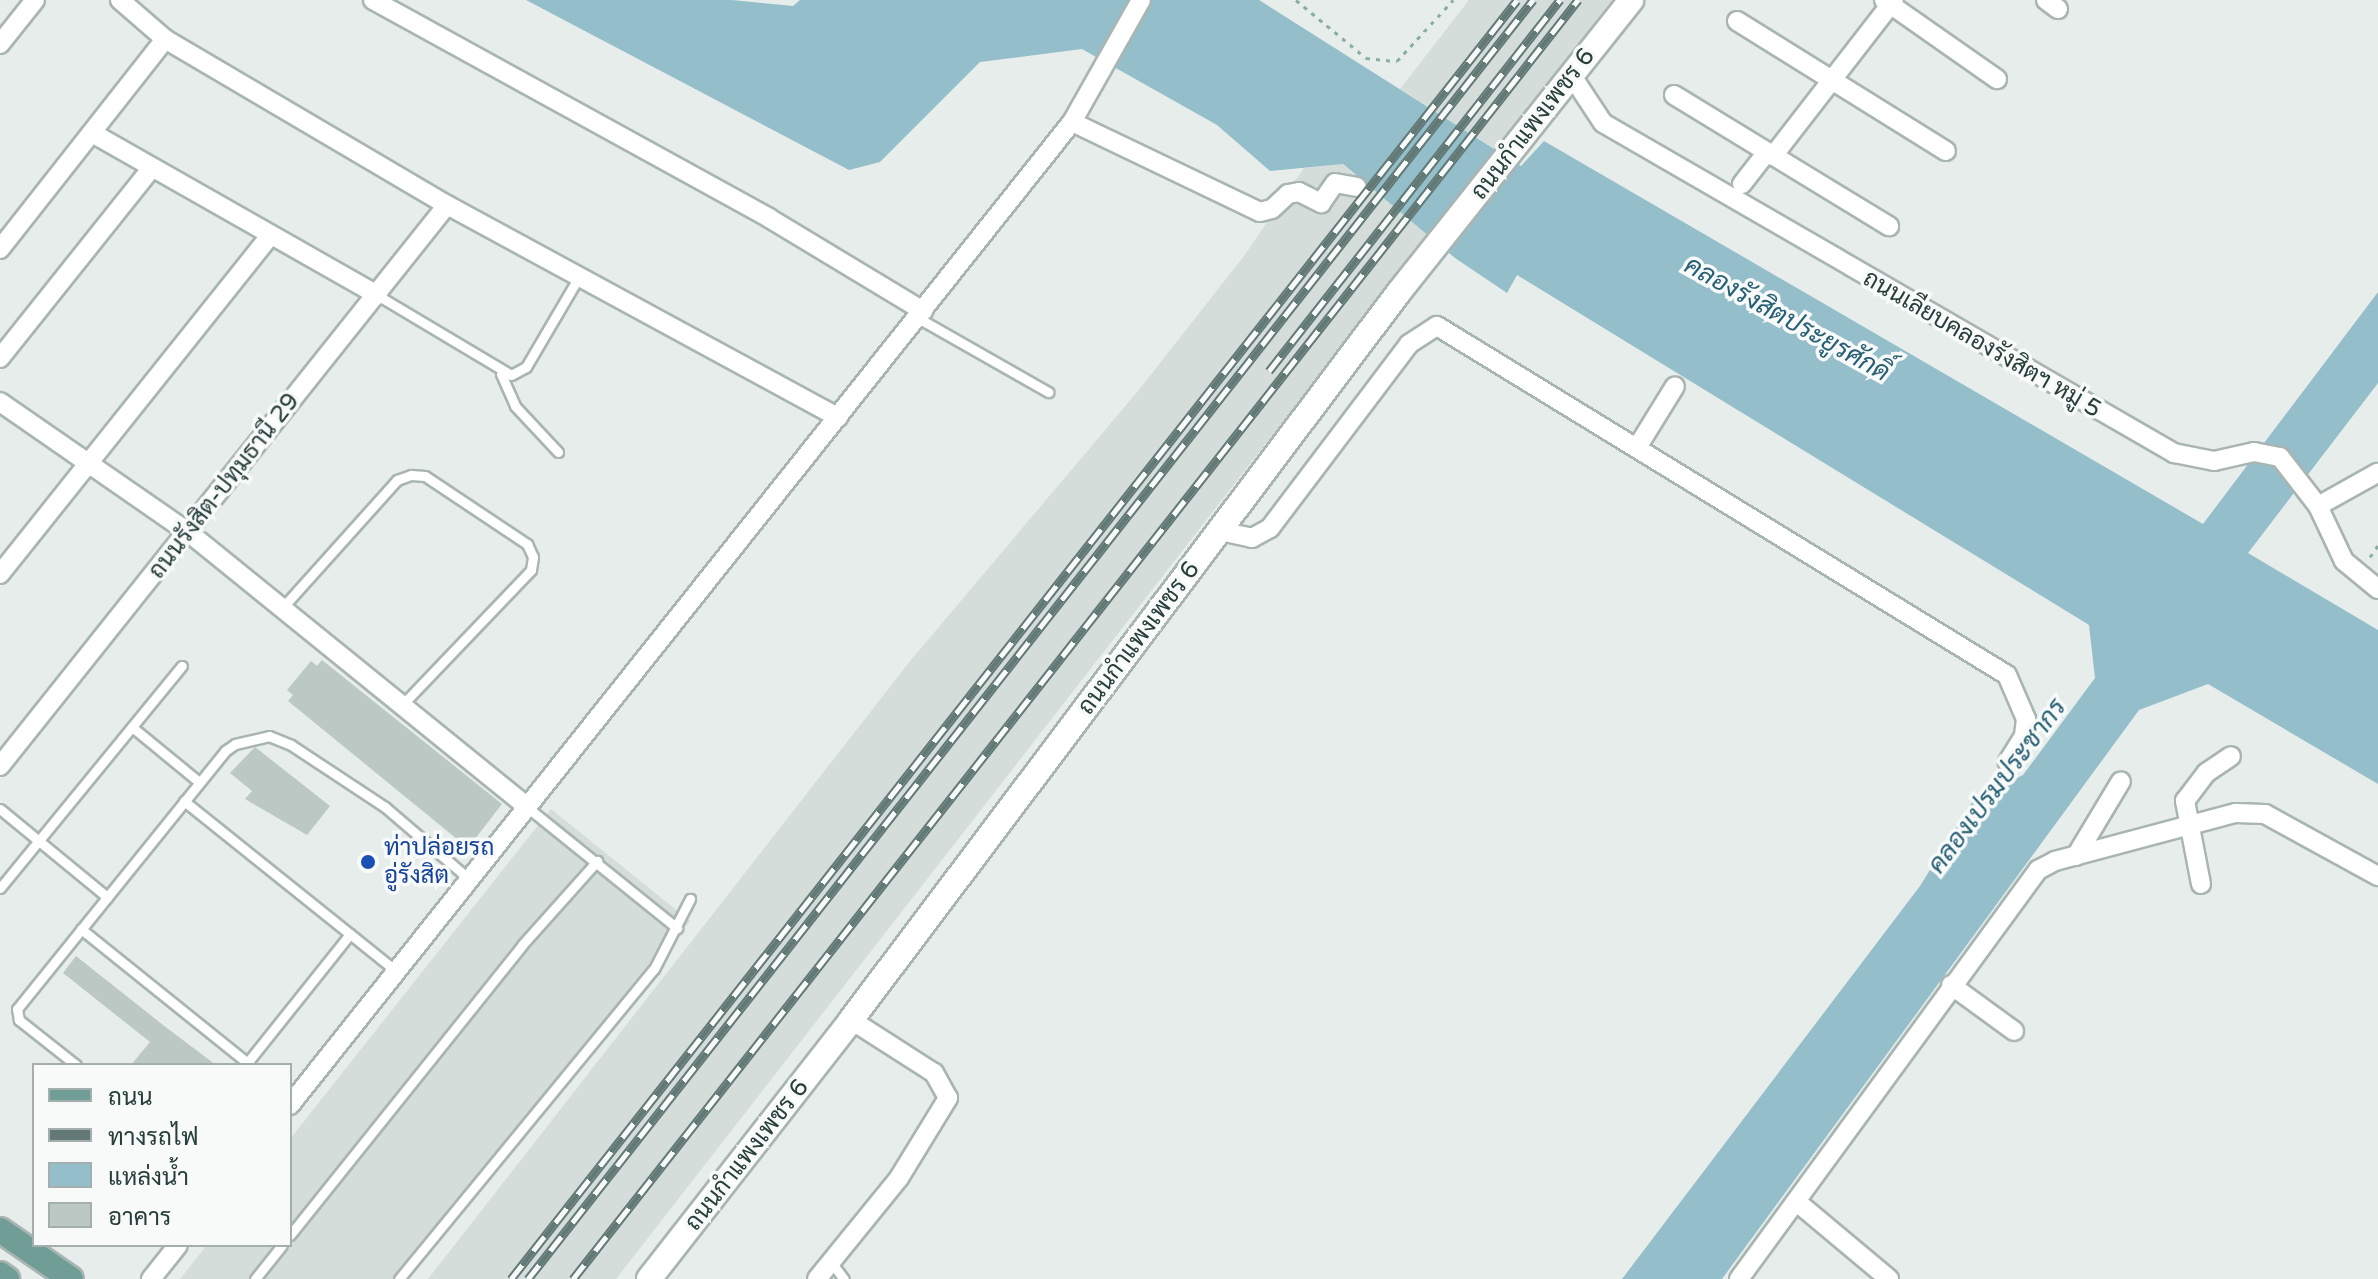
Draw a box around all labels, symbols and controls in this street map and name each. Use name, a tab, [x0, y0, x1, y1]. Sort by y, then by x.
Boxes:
street label: ถนนกำแพงเพชร 6	[1465, 43, 1601, 205]
water label: คลองรังสิตประยูรศักดิ์	[1679, 250, 1895, 388]
street label: ถนนเลียบคลองรังสิตฯ หมู่ 5	[1858, 264, 2106, 424]
street label: ถนนรังสิต-ปทุมธานี 29	[143, 387, 305, 585]
street label: ถนนกำแพงเพชร 6	[1072, 556, 1206, 720]
water label: คลองเปรมประชากร	[1921, 692, 2073, 880]
place label: ท่าปล่อยรถ อู่รังสิต	[384, 834, 494, 890]
marker: ท่าปล่อยรถ อู่รังสิต	[359, 853, 377, 871]
legend	[32, 1063, 292, 1247]
street label: ถนนกำแพงเพชร 6	[679, 1074, 815, 1236]
text: ถนน	[108, 1083, 153, 1112]
text: ทางรถไฟ	[108, 1123, 199, 1152]
text: แหล่งน้ำ	[108, 1163, 189, 1192]
text: อาคาร	[108, 1203, 171, 1232]

